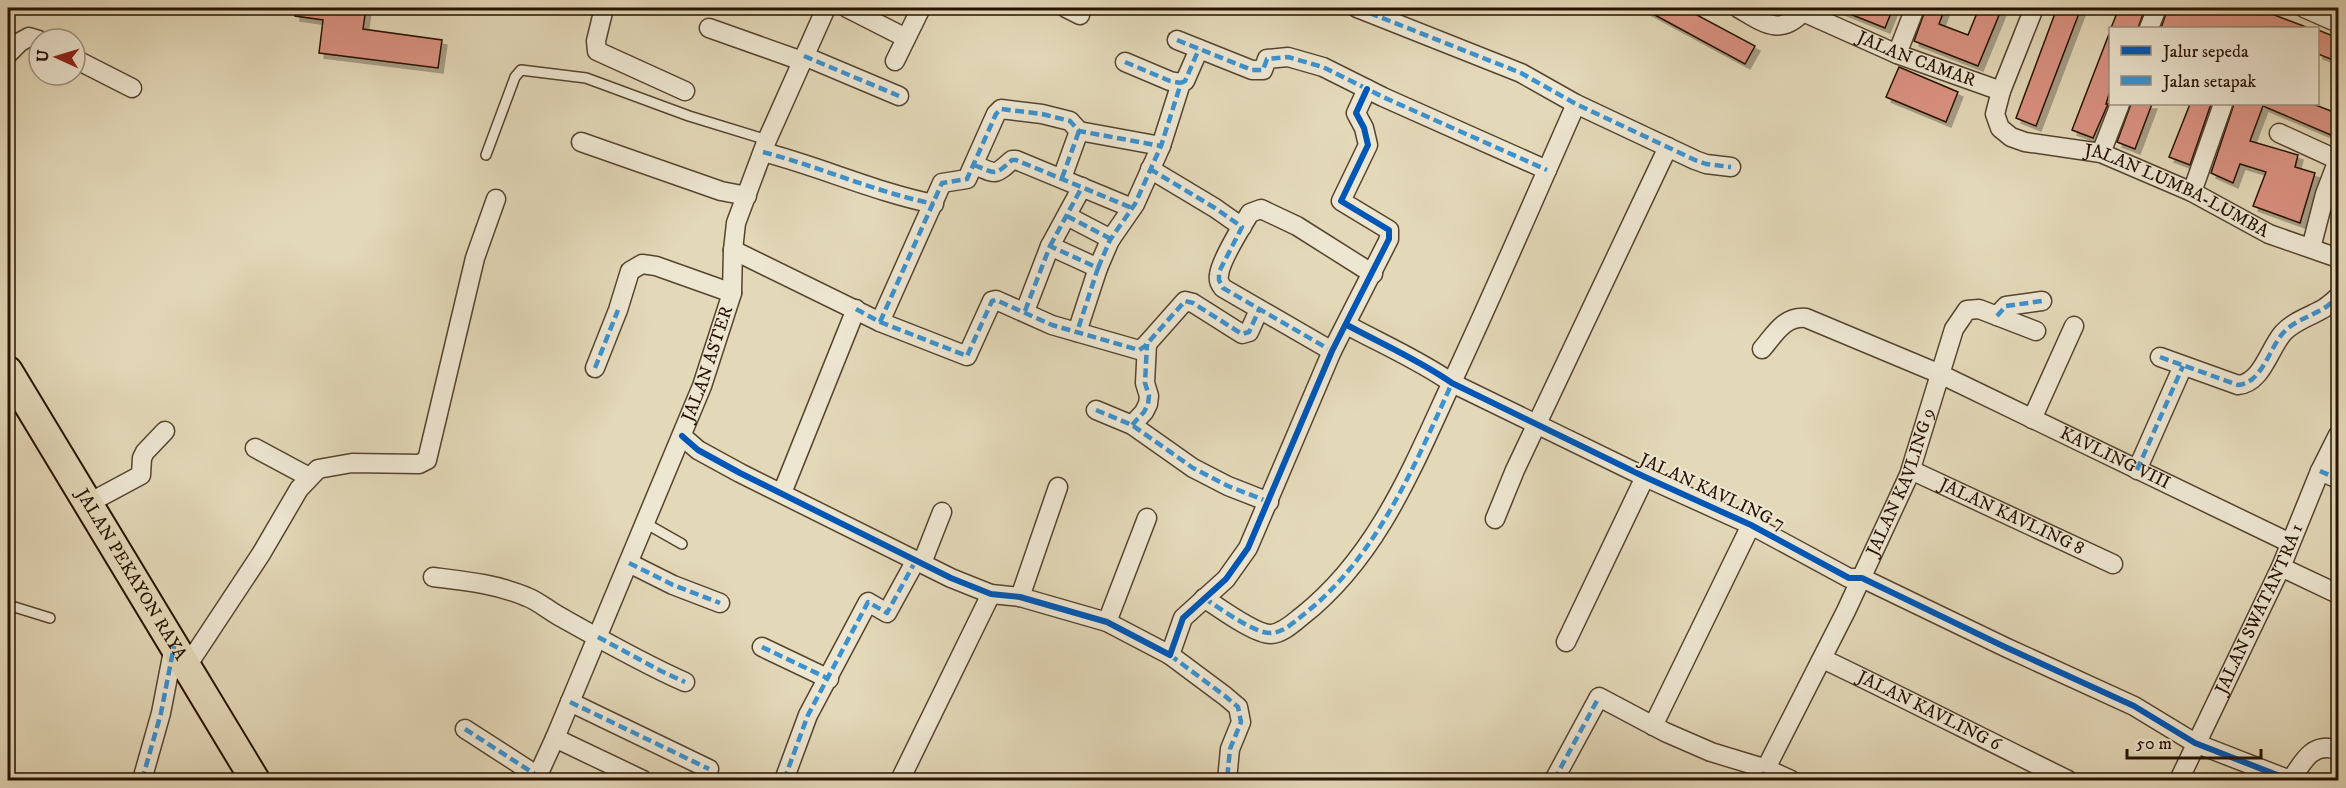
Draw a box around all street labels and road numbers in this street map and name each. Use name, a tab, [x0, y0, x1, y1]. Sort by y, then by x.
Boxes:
street label: JALAN CAMAR	[1852, 26, 1978, 92]
street label: JALAN LUMBA-LUMBA	[2081, 139, 2273, 243]
street label: JALAN ASTER	[677, 303, 738, 427]
street label: JALAN KAVLING 9	[1861, 406, 1940, 561]
street label: KAVLING VIII	[2056, 422, 2174, 494]
street label: JALAN KAVLING 7	[1634, 448, 1788, 535]
street label: JALAN KAVLING 8	[1934, 473, 2088, 560]
street label: JALAN PEKAYON RAYA	[70, 483, 191, 665]
street label: JALAN SWATANTRA 1	[2210, 521, 2308, 700]
street label: JALAN KAVLING 6	[1852, 665, 2005, 756]

